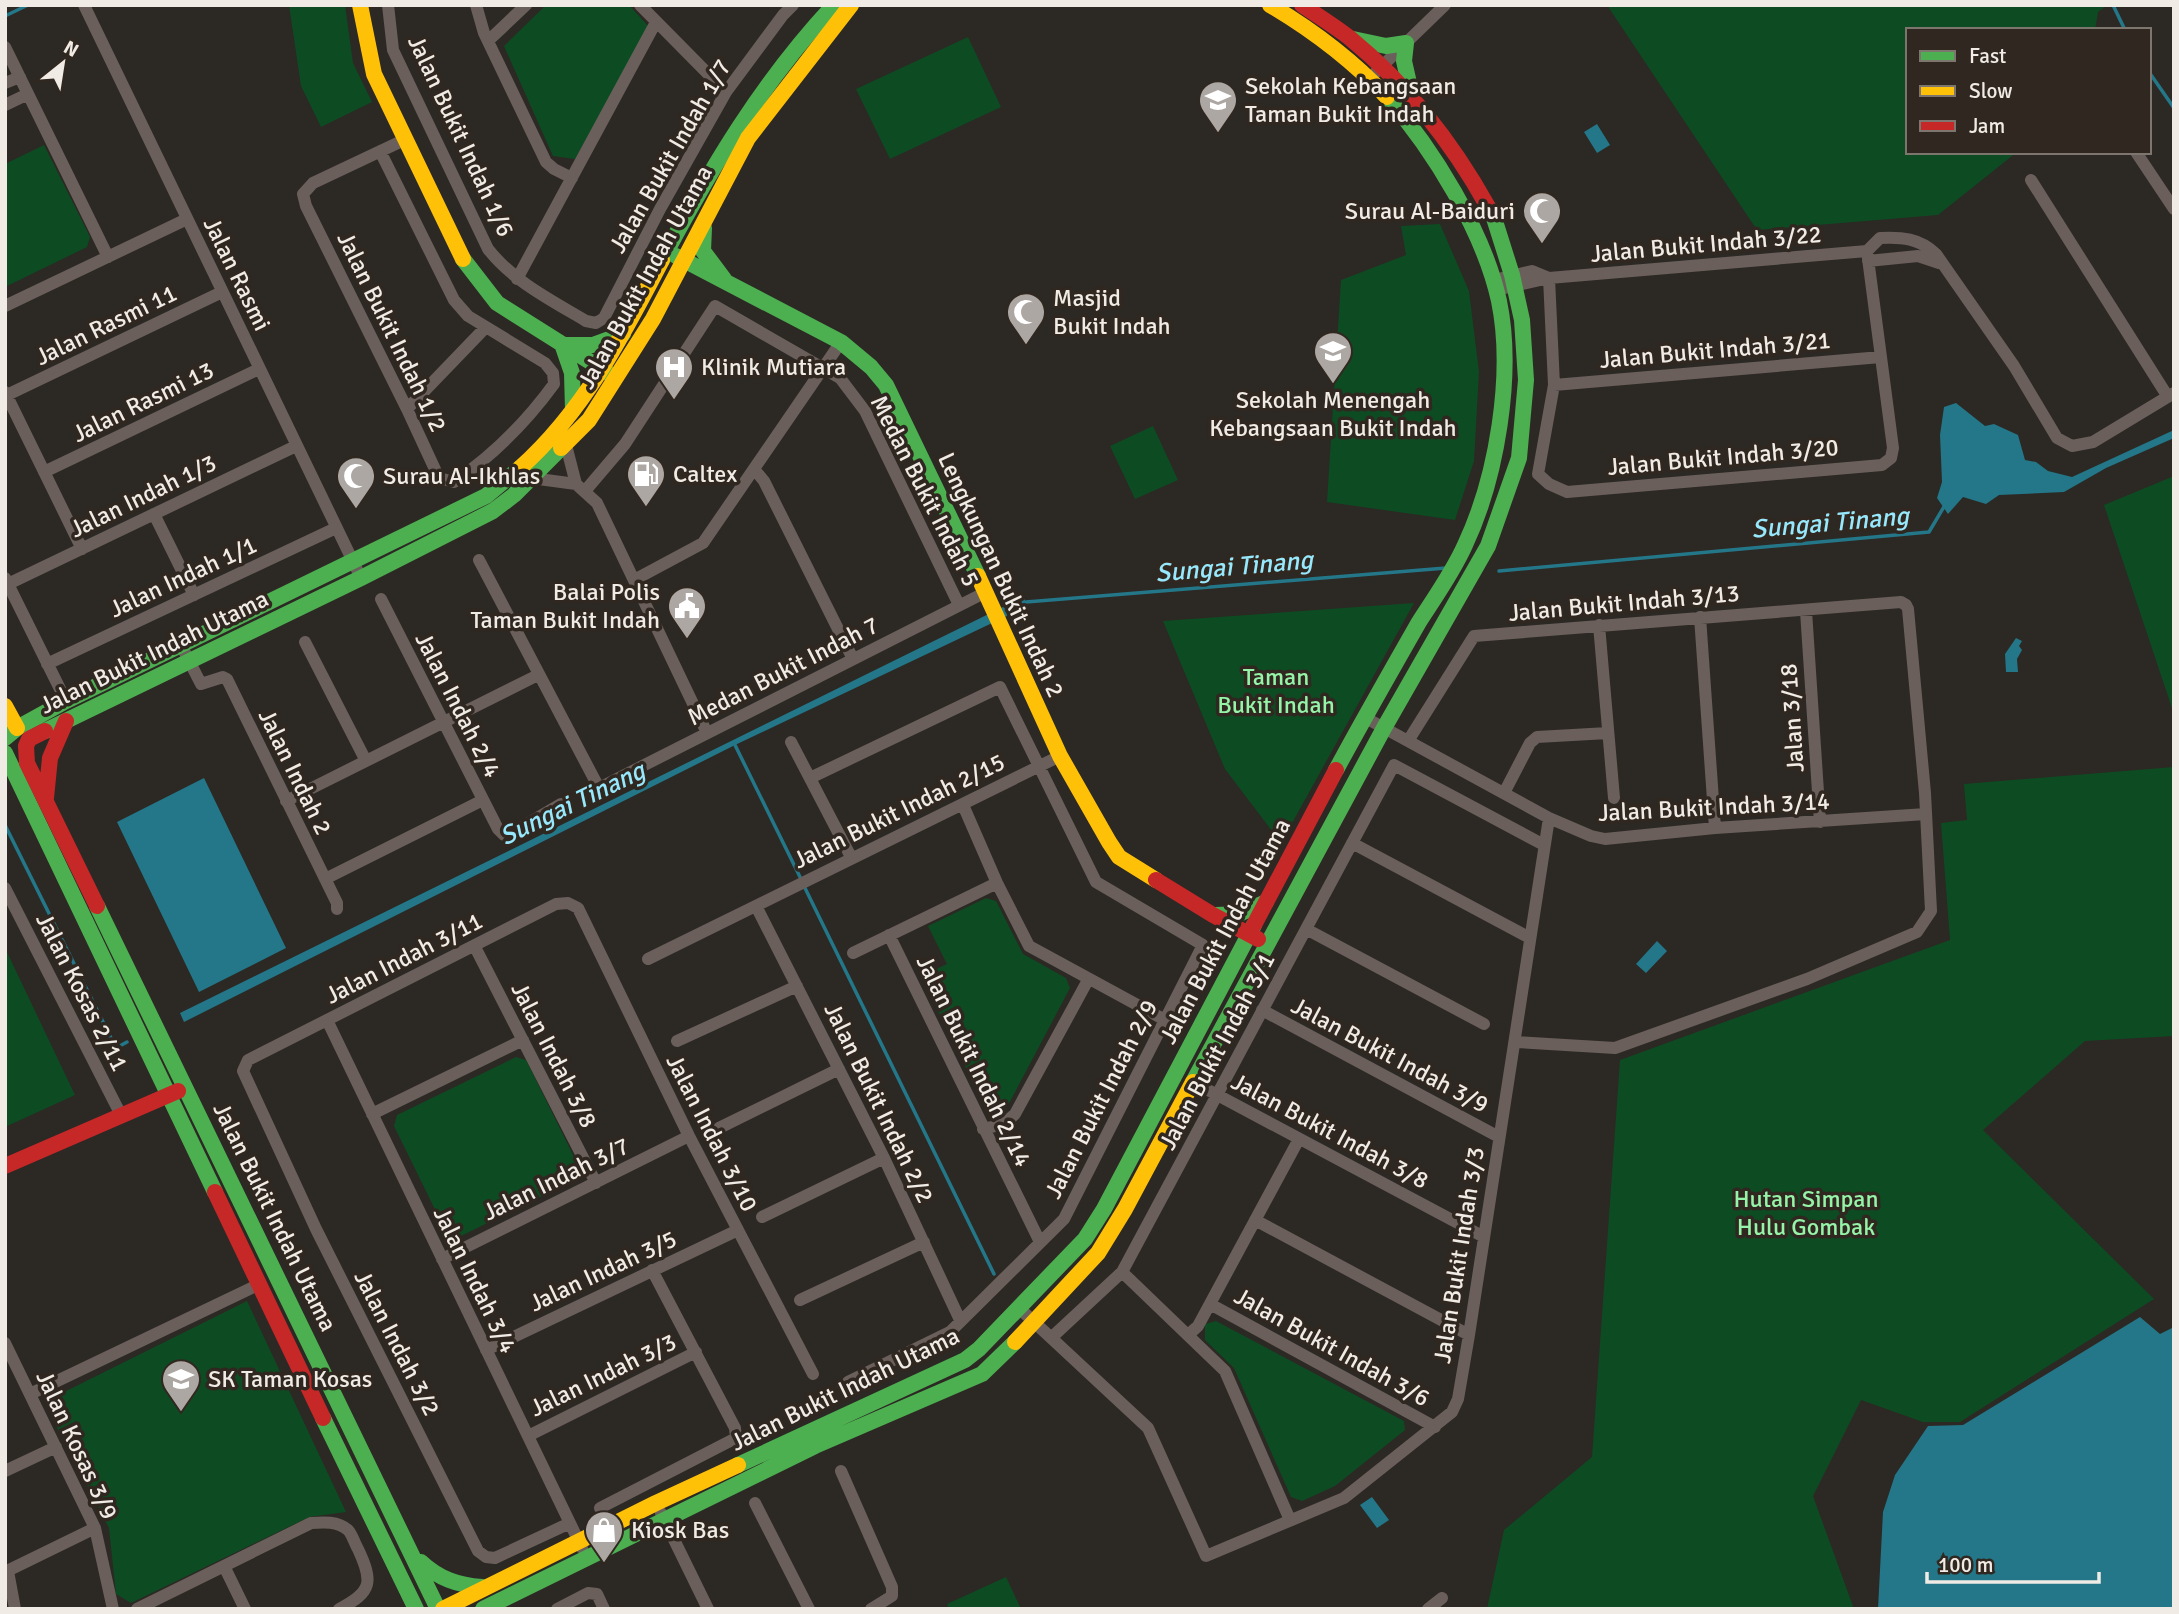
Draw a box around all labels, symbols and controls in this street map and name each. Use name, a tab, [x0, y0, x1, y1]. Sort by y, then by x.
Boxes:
north arrow	[28, 28, 98, 98]
legend	[1906, 28, 2151, 154]
street label: Jalan Bukit Indah 1/6	[401, 30, 521, 242]
text: N	[59, 35, 83, 63]
text: Fast	[1969, 43, 2006, 69]
street label: Jalan Bukit Indah 1/7	[602, 54, 738, 258]
place label: Sekolah Kebangsaan Taman Bukit Indah	[1245, 71, 1456, 129]
text: Slow	[1969, 78, 2013, 104]
school or university icon: Sekolah Kebangsaan Taman Bukit Indah	[1197, 79, 1239, 134]
text: Jam	[1969, 113, 2005, 139]
street label: Jalan Bukit Indah Utama	[571, 160, 719, 394]
mosque icon: Surau Al-Baiduri	[1521, 190, 1563, 245]
place label: Surau Al-Baiduri	[1345, 196, 1515, 226]
street label: Jalan Rasmi	[197, 212, 277, 336]
street label: Jalan Bukit Indah 3/22	[1589, 219, 1823, 269]
street label: Jalan Bukit Indah 1/2	[331, 227, 453, 437]
street label: Jalan Rasmi 11	[30, 278, 182, 372]
place label: Masjid Bukit Indah	[1053, 283, 1171, 341]
mosque icon: Masjid Bukit Indah	[1005, 291, 1047, 346]
street label: Jalan Bukit Indah 3/21	[1598, 325, 1832, 375]
school or university icon: Sekolah Menengah Kebangsaan Bukit Indah	[1312, 330, 1354, 385]
hospital icon: Klinik Mutiara	[653, 346, 695, 401]
place label: Klinik Mutiara	[701, 352, 846, 382]
street label: Jalan Rasmi 13	[67, 355, 219, 449]
place label: Sekolah Menengah Kebangsaan Bukit Indah	[1209, 385, 1457, 443]
street label: Medan Bukit Indah 5	[864, 390, 986, 592]
street label: Jalan Bukit Indah 3/20	[1606, 432, 1840, 482]
street label: Jalan Indah 1/3	[65, 448, 221, 544]
street label: Lengkungan Bukit Indah 2	[931, 448, 1071, 702]
fuel station icon: Caltex	[625, 453, 667, 508]
mosque icon: Surau Al-Ikhlas	[335, 455, 377, 510]
place label: Caltex	[673, 459, 737, 489]
place label: Surau Al-Ikhlas	[383, 461, 540, 491]
water label: Sungai Tinang	[1750, 500, 1912, 546]
street label: Jalan Indah 1/1	[104, 530, 262, 624]
water label: Sungai Tinang	[1154, 544, 1316, 590]
place label: Balai Polis Taman Bukit Indah	[470, 577, 660, 635]
street label: Jalan Bukit Indah 3/13	[1507, 578, 1741, 628]
street label: Jalan Bukit Indah Utama	[35, 584, 273, 720]
public building icon: Balai Polis Taman Bukit Indah	[666, 585, 708, 640]
street label: Medan Bukit Indah 7	[682, 610, 884, 732]
street label: Jalan Indah 2/4	[408, 627, 508, 783]
park label: Taman Bukit Indah	[1217, 662, 1335, 720]
street label: Jalan 3/18	[1773, 663, 1811, 773]
street label: Jalan Indah 2	[252, 704, 338, 840]
street label: Jalan Bukit Indah 2/15	[788, 747, 1010, 875]
water label: Sungai Tinang	[495, 754, 652, 853]
street label: Jalan Bukit Indah 3/14	[1597, 786, 1831, 828]
street label: Jalan Bukit Indah Utama	[1153, 813, 1297, 1049]
street label: Jalan Indah 3/11	[320, 906, 488, 1010]
street label: Jalan Kosas 2/11	[29, 908, 135, 1076]
street label: Jalan Bukit Indah 3/1	[1152, 947, 1282, 1155]
street label: Jalan Bukit Indah 2/14	[910, 950, 1038, 1172]
street label: Jalan Indah 3/8	[504, 977, 604, 1133]
street label: Jalan Bukit Indah 3/9	[1286, 990, 1494, 1120]
street label: Jalan Bukit Indah 2/9	[1038, 995, 1164, 1203]
street label: Jalan Bukit Indah 2/2	[818, 998, 940, 1208]
street label: Jalan Indah 3/10	[660, 1049, 764, 1217]
street label: Jalan Bukit Indah 3/8	[1226, 1066, 1434, 1196]
street label: Jalan Bukit Indah Utama	[207, 1098, 343, 1336]
street label: Jalan Indah 3/7	[478, 1131, 634, 1227]
street label: Jalan Bukit Indah 3/3	[1427, 1145, 1491, 1365]
park label: Hutan Simpan Hulu Gombak	[1733, 1184, 1879, 1242]
street label: Jalan Indah 3/4	[427, 1202, 523, 1358]
street label: Jalan Indah 3/5	[524, 1224, 682, 1318]
street label: Jalan Indah 3/2	[347, 1265, 447, 1421]
street label: Jalan Bukit Indah 3/6	[1229, 1281, 1435, 1413]
street label: Jalan Bukit Indah Utama	[726, 1321, 964, 1457]
street label: Jalan Indah 3/3	[525, 1327, 681, 1423]
school or university icon: SK Taman Kosas	[160, 1358, 202, 1413]
place label: SK Taman Kosas	[208, 1364, 372, 1394]
street label: Jalan Kosas 3/9	[29, 1366, 125, 1524]
shop icon: Kiosk Bas	[583, 1509, 625, 1564]
place label: Kiosk Bas	[631, 1515, 729, 1545]
scale bar	[1927, 1540, 2098, 1584]
text: 100 m	[1938, 1552, 1993, 1578]

